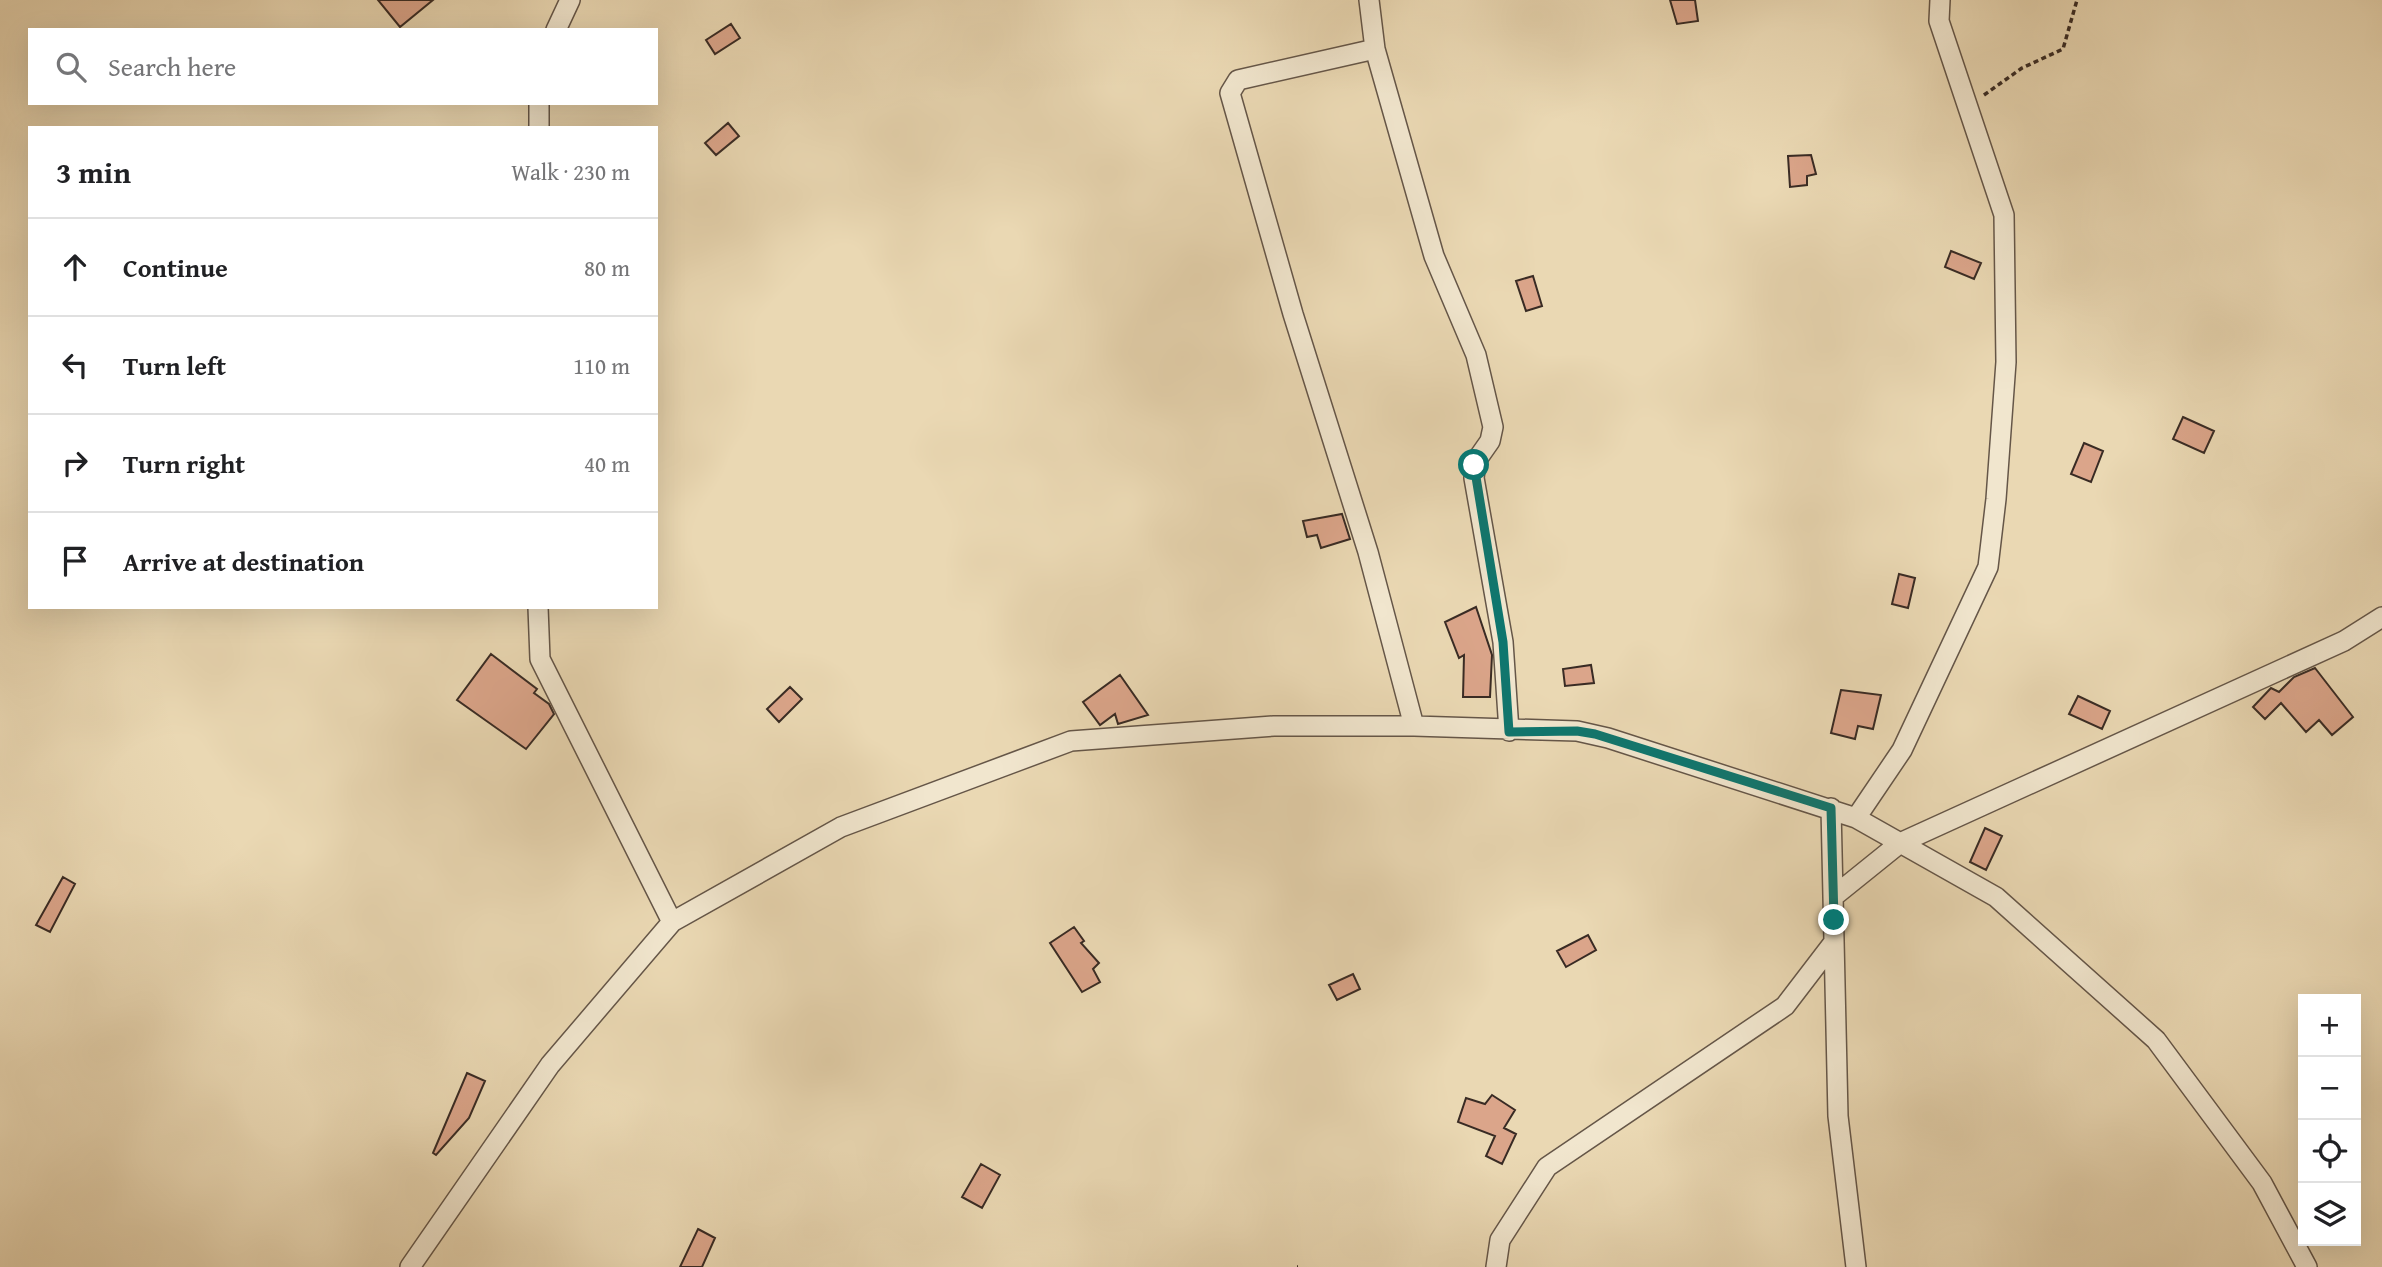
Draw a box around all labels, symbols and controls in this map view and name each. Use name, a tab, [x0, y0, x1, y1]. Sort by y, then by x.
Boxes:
search box	[28, 28, 658, 105]
text: Search here	[108, 47, 236, 86]
icon: search	[52, 48, 90, 86]
text: 3 min	[56, 150, 131, 194]
text: Walk · 230 m	[511, 155, 630, 188]
icon: ahead	[56, 248, 94, 286]
text: Continue	[123, 248, 228, 287]
text: 80 m	[584, 251, 630, 284]
icon: left	[56, 346, 94, 384]
text: Turn left	[123, 346, 226, 385]
text: 110 m	[573, 349, 630, 382]
icon: right	[56, 444, 94, 482]
text: Turn right	[123, 444, 245, 483]
text: 40 m	[584, 447, 630, 480]
route start	[1458, 449, 1489, 480]
icon: arrive	[56, 542, 94, 580]
text: Arrive at destination	[123, 542, 364, 581]
route end	[1818, 904, 1849, 935]
map controls	[2298, 994, 2361, 1246]
button: +	[2298, 994, 2361, 1057]
button: −	[2298, 1057, 2361, 1120]
button: locate	[2298, 1120, 2361, 1183]
button: layers	[2298, 1183, 2361, 1246]

